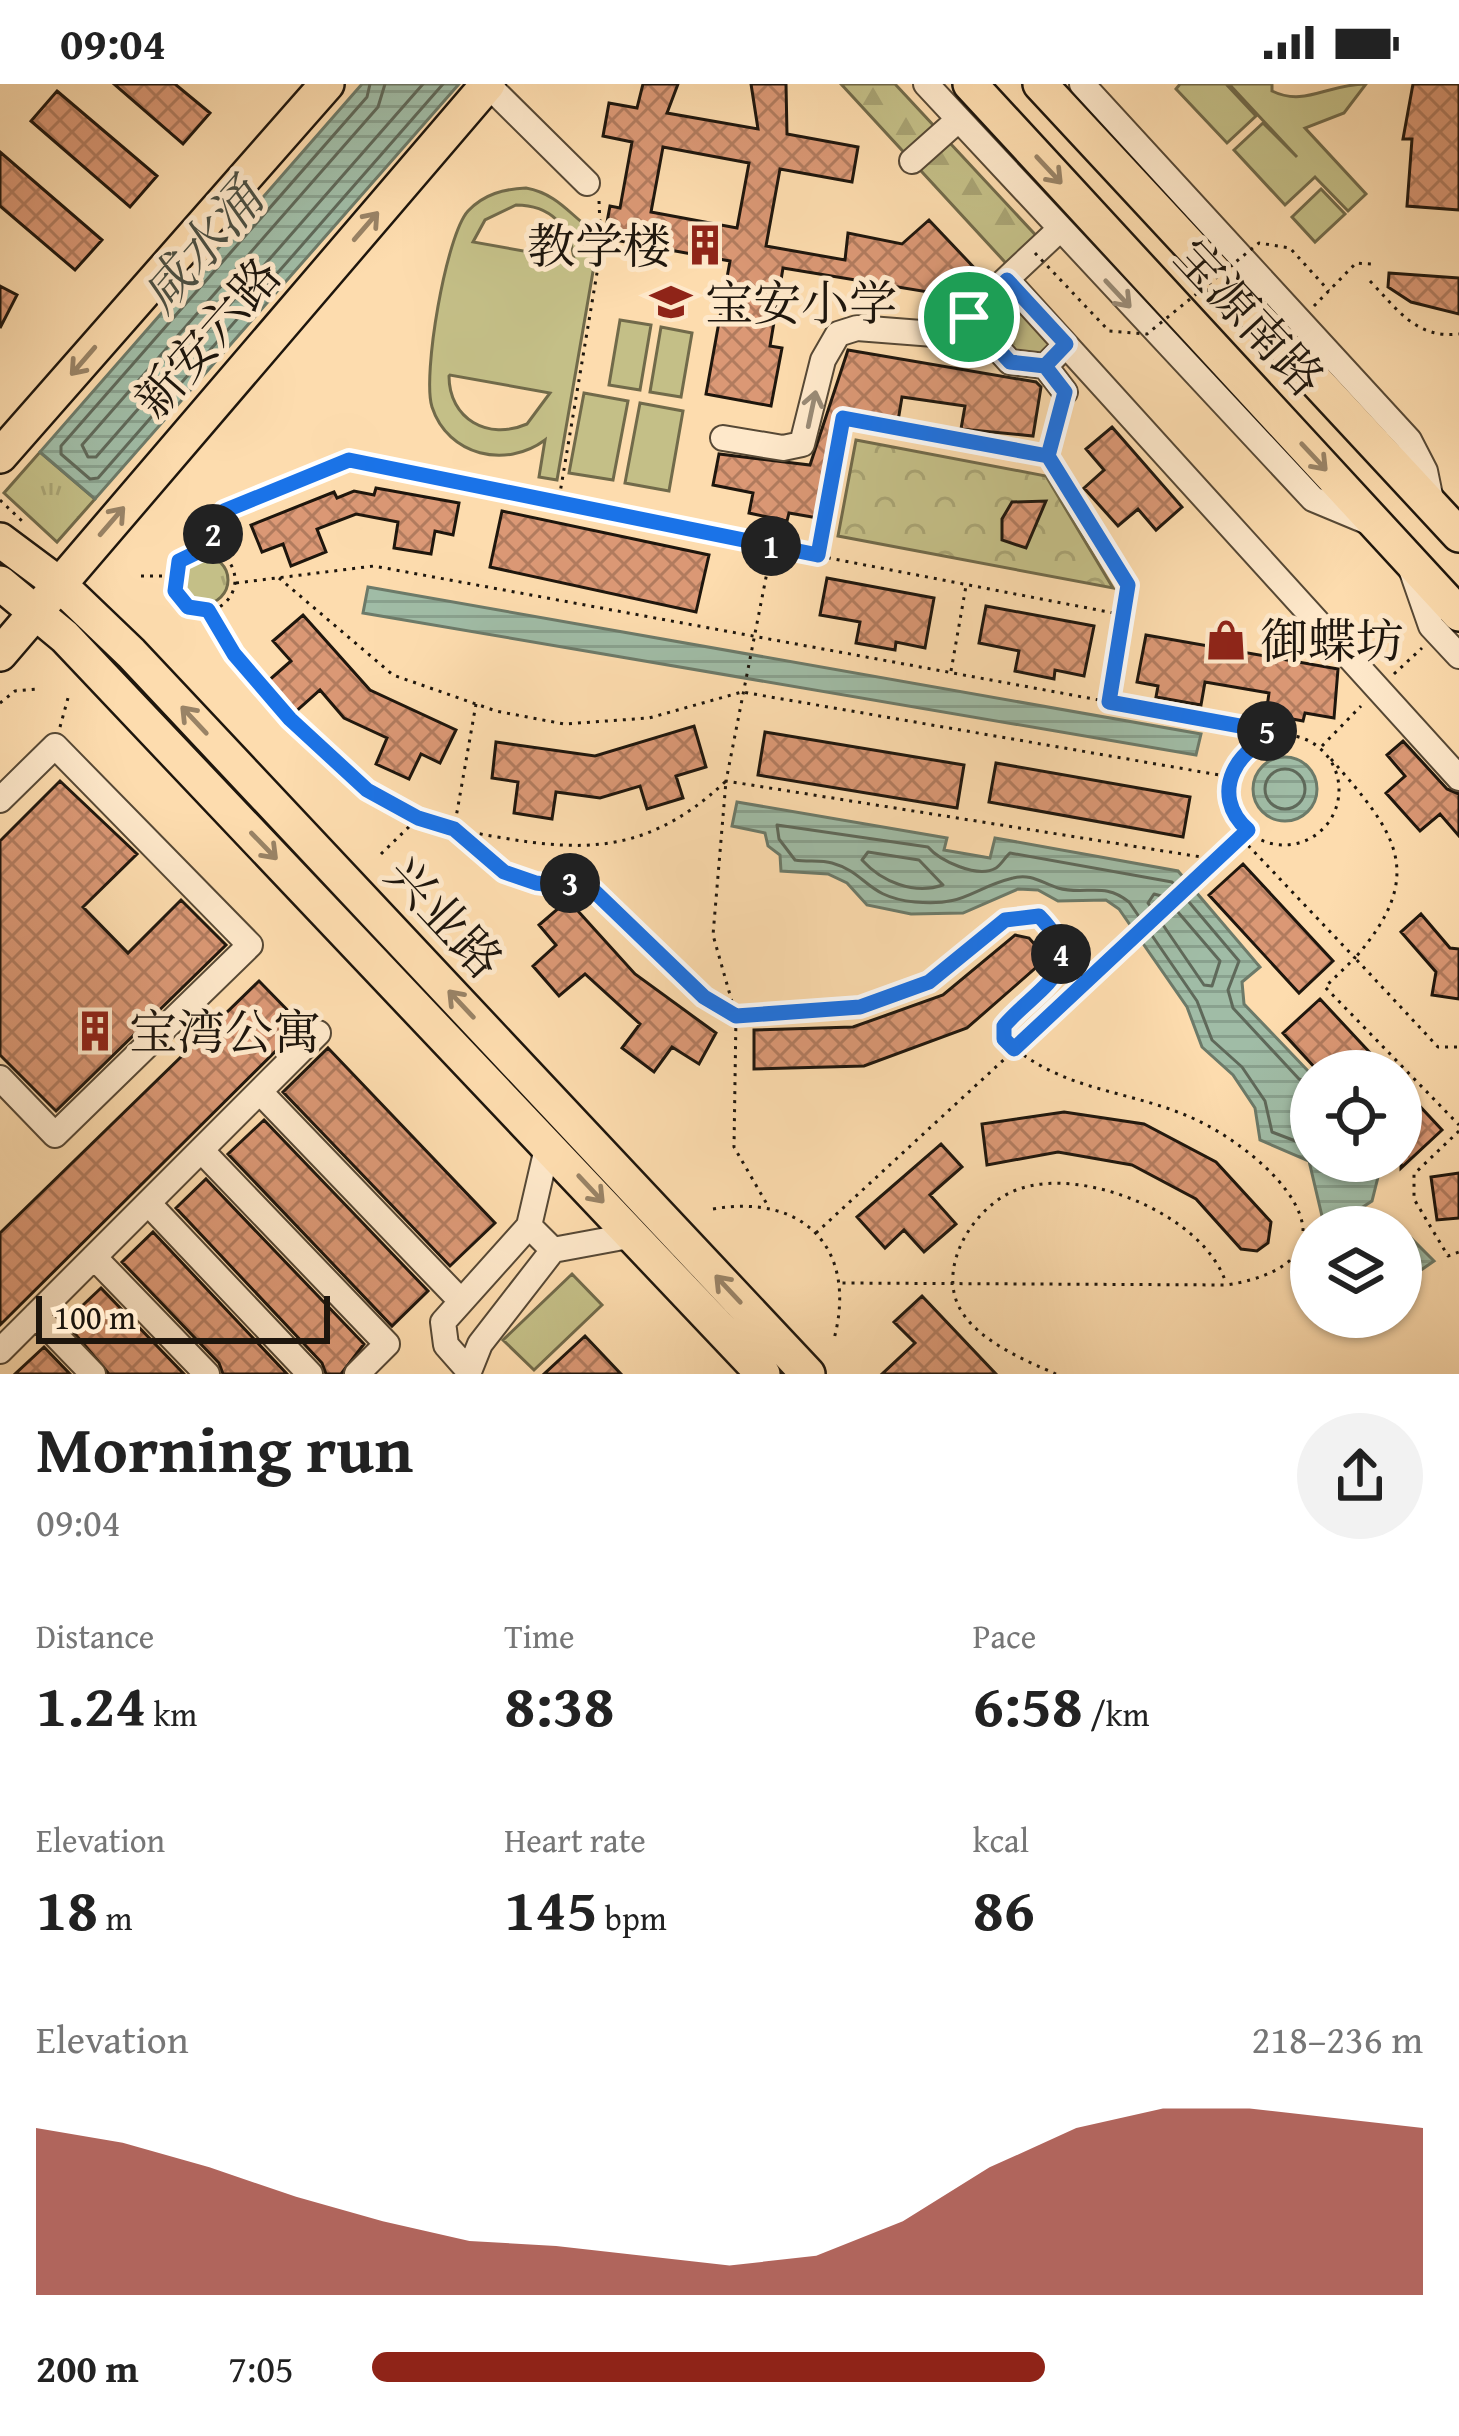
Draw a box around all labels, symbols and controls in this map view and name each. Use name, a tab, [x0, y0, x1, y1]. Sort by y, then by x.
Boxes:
text: 09:04	[60, 10, 166, 75]
one-way arrow	[1034, 154, 1063, 184]
water label: 咸水涌	[123, 160, 283, 328]
place label: 教学楼	[527, 210, 671, 281]
one-way arrow	[352, 211, 379, 241]
building icon: 教学楼	[682, 222, 728, 268]
street label: 宝源南路	[1159, 223, 1341, 411]
street label: 新安六路	[117, 241, 297, 433]
pin	[918, 266, 1020, 368]
place label: 宝安小学	[705, 267, 897, 338]
school or university icon: 宝安小学	[648, 279, 694, 325]
one-way arrow	[1104, 279, 1132, 308]
icon: arrive	[936, 284, 1002, 350]
one-way arrow	[70, 346, 98, 376]
one-way arrow	[802, 391, 824, 430]
one-way arrow	[1299, 441, 1327, 471]
pin: 2	[183, 504, 243, 564]
one-way arrow	[98, 506, 125, 537]
text: 2	[204, 510, 222, 558]
pin: 1	[741, 516, 801, 576]
text: 1	[762, 522, 780, 570]
place label: 御蝶坊	[1260, 605, 1404, 676]
shop icon: 御蝶坊	[1203, 617, 1249, 663]
pin: 5	[1237, 701, 1297, 761]
one-way arrow	[180, 706, 208, 735]
text: 5	[1258, 707, 1276, 755]
one-way arrow	[249, 831, 277, 861]
street label: 兴业路	[370, 840, 520, 994]
pin: 3	[540, 853, 600, 913]
text: 3	[561, 859, 579, 907]
pin: 4	[1031, 924, 1091, 984]
text: 4	[1052, 930, 1070, 978]
one-way arrow	[447, 990, 475, 1020]
place label: 宝湾公寓	[129, 996, 321, 1067]
building icon: 宝湾公寓	[72, 1008, 118, 1054]
map controls	[1290, 1050, 1422, 1338]
button: locate	[1290, 1050, 1422, 1182]
one-way arrow	[577, 1174, 604, 1204]
button: layers	[1290, 1206, 1422, 1338]
one-way arrow	[714, 1274, 742, 1304]
scale bar	[36, 1290, 330, 1343]
text: 100 m	[54, 1293, 136, 1341]
text: Morning run	[36, 1399, 413, 1496]
button: share	[1297, 1413, 1423, 1539]
text: 09:04	[36, 1493, 121, 1550]
text: Distance	[36, 1612, 154, 1660]
text: Time	[504, 1612, 575, 1660]
text: Pace	[973, 1612, 1036, 1660]
text: 1.24	[36, 1660, 146, 1748]
text: 8:38	[504, 1660, 615, 1748]
text: 6:58	[973, 1660, 1083, 1748]
text: km	[146, 1690, 197, 1738]
text: /km	[1083, 1690, 1149, 1738]
text: Elevation	[36, 1816, 165, 1864]
text: Heart rate	[504, 1816, 646, 1864]
text: kcal	[973, 1816, 1029, 1864]
text: 18	[36, 1864, 98, 1952]
text: 145	[504, 1864, 598, 1952]
text: 86	[973, 1864, 1035, 1952]
text: m	[98, 1894, 132, 1942]
text: bpm	[598, 1894, 667, 1942]
text: Elevation	[36, 2010, 189, 2067]
text: 218–236 m	[1251, 2010, 1423, 2067]
text: 200 m	[36, 2339, 139, 2396]
text: 7:05	[228, 2339, 294, 2396]

